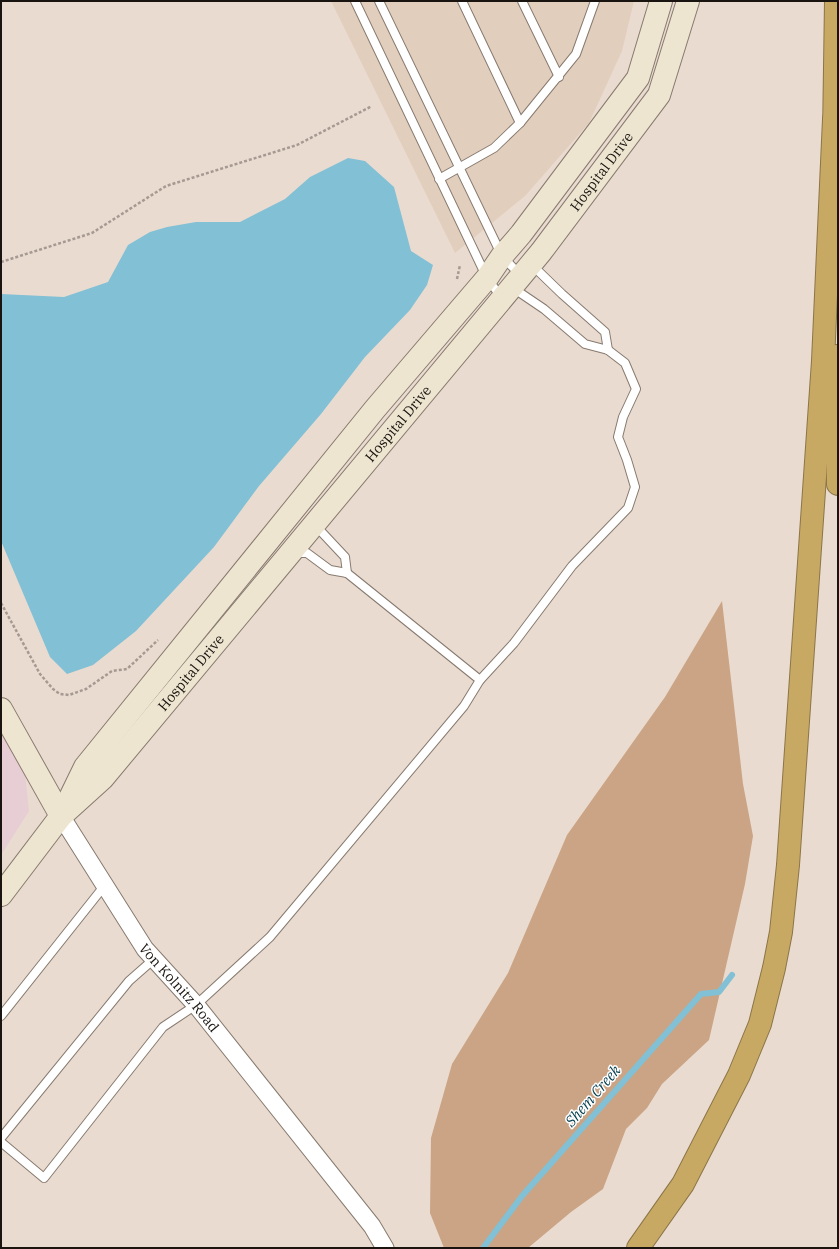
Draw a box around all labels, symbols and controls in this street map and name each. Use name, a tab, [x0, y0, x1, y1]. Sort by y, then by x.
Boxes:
street label: Hospital Drive	[566, 128, 637, 215]
street label: Hospital Drive	[361, 382, 435, 466]
street label: Hospital Drive	[154, 631, 228, 715]
street label: Von Kolnitz Road	[135, 940, 223, 1036]
water label: Shem Creek	[560, 1061, 625, 1131]

